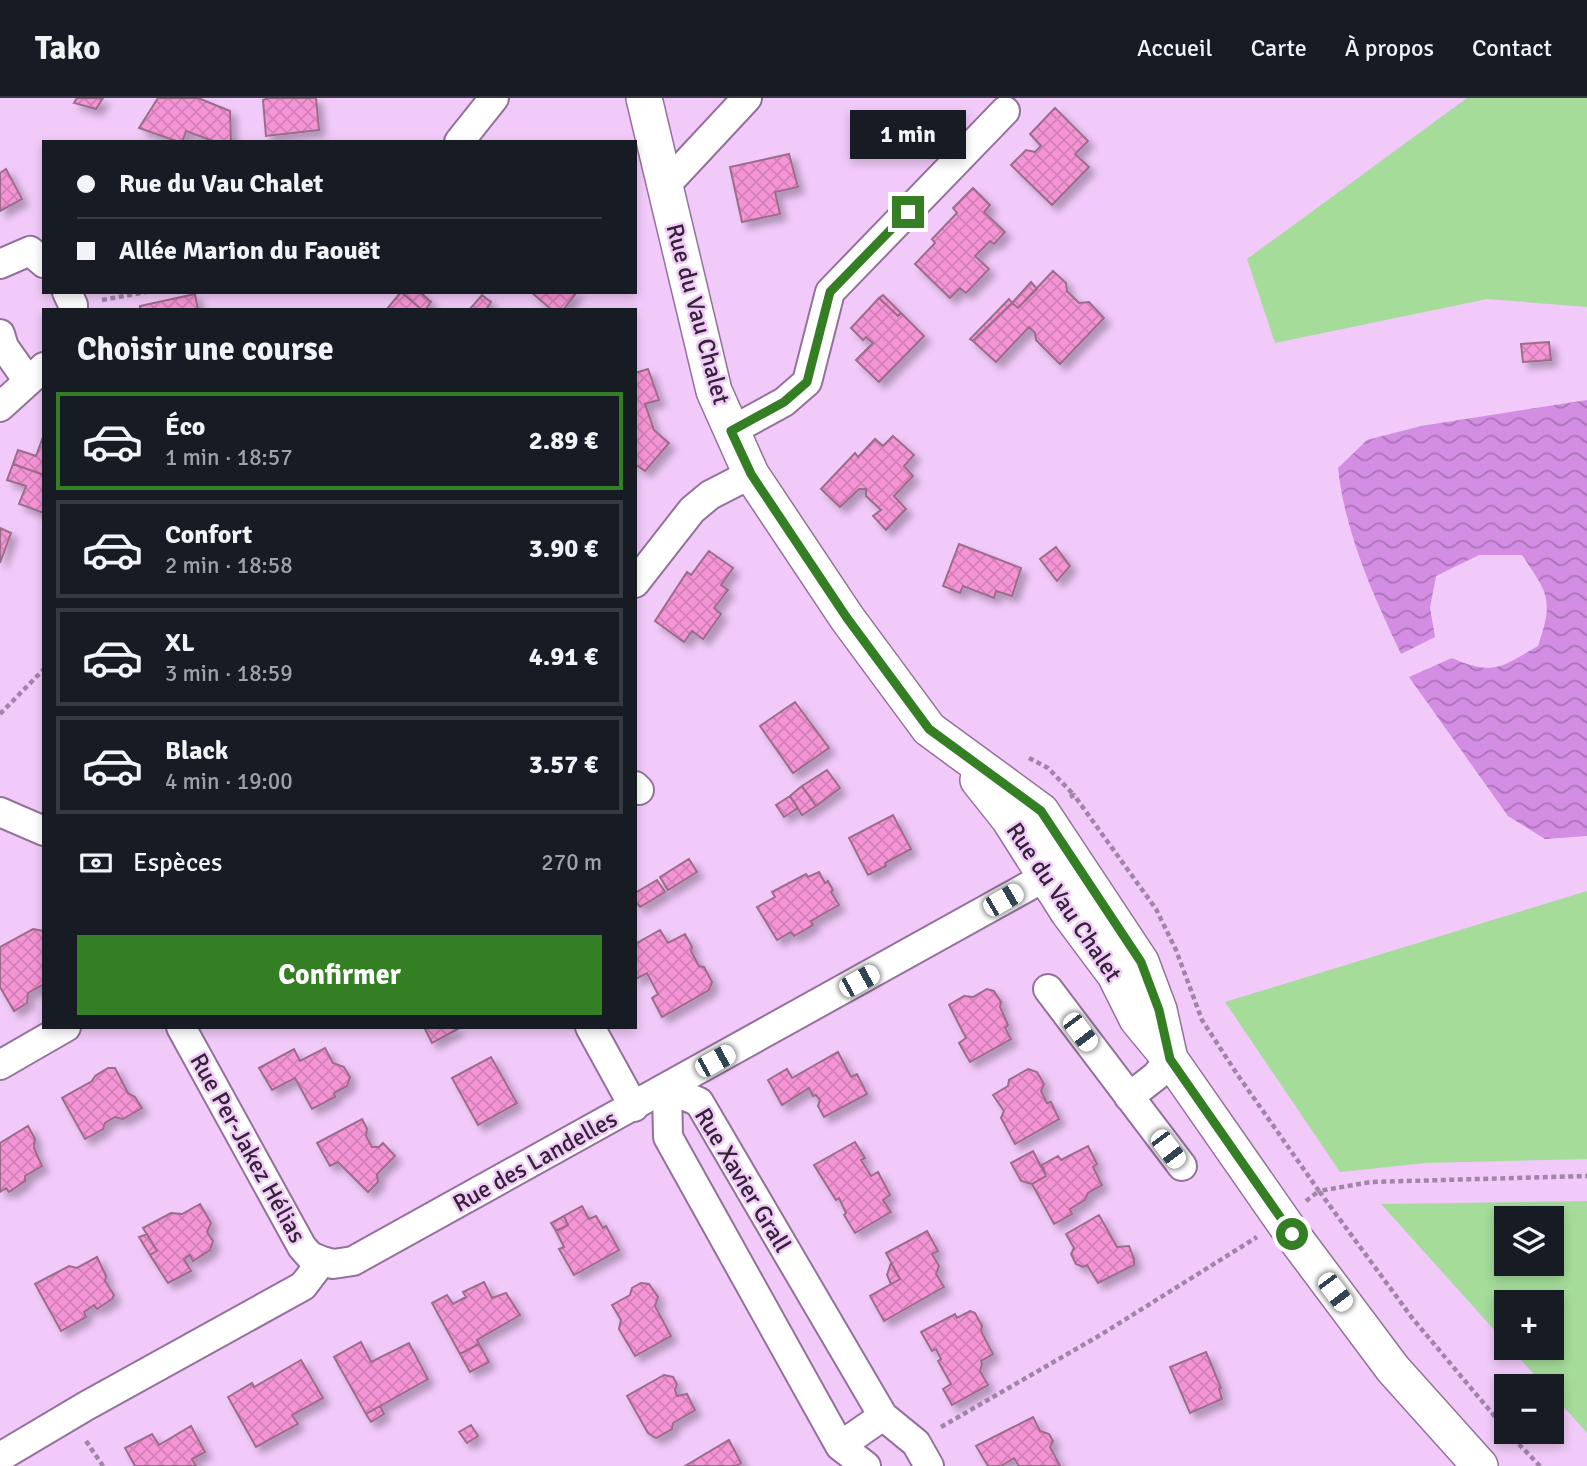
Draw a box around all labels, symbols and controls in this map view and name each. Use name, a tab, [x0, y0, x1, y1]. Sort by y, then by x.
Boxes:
text: Tako	[35, 28, 100, 69]
text: Accueil	[1137, 33, 1213, 63]
text: Carte	[1251, 33, 1307, 63]
text: À propos	[1345, 33, 1434, 63]
text: Contact	[1472, 33, 1552, 63]
callout: 1 min	[850, 110, 966, 159]
text: 1 min	[880, 120, 936, 149]
text: Rue du Vau Chalet	[119, 168, 323, 200]
route end	[892, 196, 924, 228]
street label: Rue du Vau Chalet	[659, 220, 737, 408]
text: Allée Marion du Faouët	[119, 235, 380, 267]
text: Choisir une course	[77, 330, 334, 369]
icon: car	[81, 410, 144, 473]
text: Éco	[165, 411, 205, 443]
text: 2.89 €	[529, 425, 598, 457]
text: 1 min · 18:57	[165, 443, 293, 472]
icon: car	[81, 518, 144, 581]
text: Confort	[165, 519, 252, 551]
text: 3.90 €	[529, 533, 598, 565]
text: 2 min · 18:58	[165, 551, 293, 580]
icon: car	[81, 626, 144, 689]
text: XL	[165, 627, 195, 659]
text: 4.91 €	[529, 641, 598, 673]
text: 3 min · 18:59	[165, 659, 293, 688]
icon: car	[81, 734, 144, 797]
text: Black	[165, 735, 228, 767]
text: 3.57 €	[529, 749, 598, 781]
text: 4 min · 19:00	[165, 767, 293, 796]
street label: Rue du Vau Chalet	[1000, 817, 1128, 987]
icon: cash	[77, 844, 115, 882]
text: Espèces	[133, 847, 222, 879]
text: 270 m	[541, 848, 602, 877]
car	[980, 880, 1027, 920]
button: Confirmer	[77, 935, 602, 1015]
car	[836, 962, 883, 1000]
car	[1059, 1009, 1102, 1055]
car	[692, 1042, 739, 1080]
street label: Rue Per-Jakez Hélias	[183, 1048, 313, 1248]
street label: Rue Xavier Grall	[688, 1102, 798, 1258]
street label: Rue des Landelles	[448, 1103, 622, 1219]
car	[1147, 1126, 1190, 1172]
map controls	[1494, 1206, 1564, 1444]
button: layers	[1494, 1206, 1564, 1276]
route start	[1276, 1218, 1308, 1250]
car	[1314, 1269, 1357, 1315]
button: +	[1494, 1290, 1564, 1360]
button: −	[1494, 1374, 1564, 1444]

